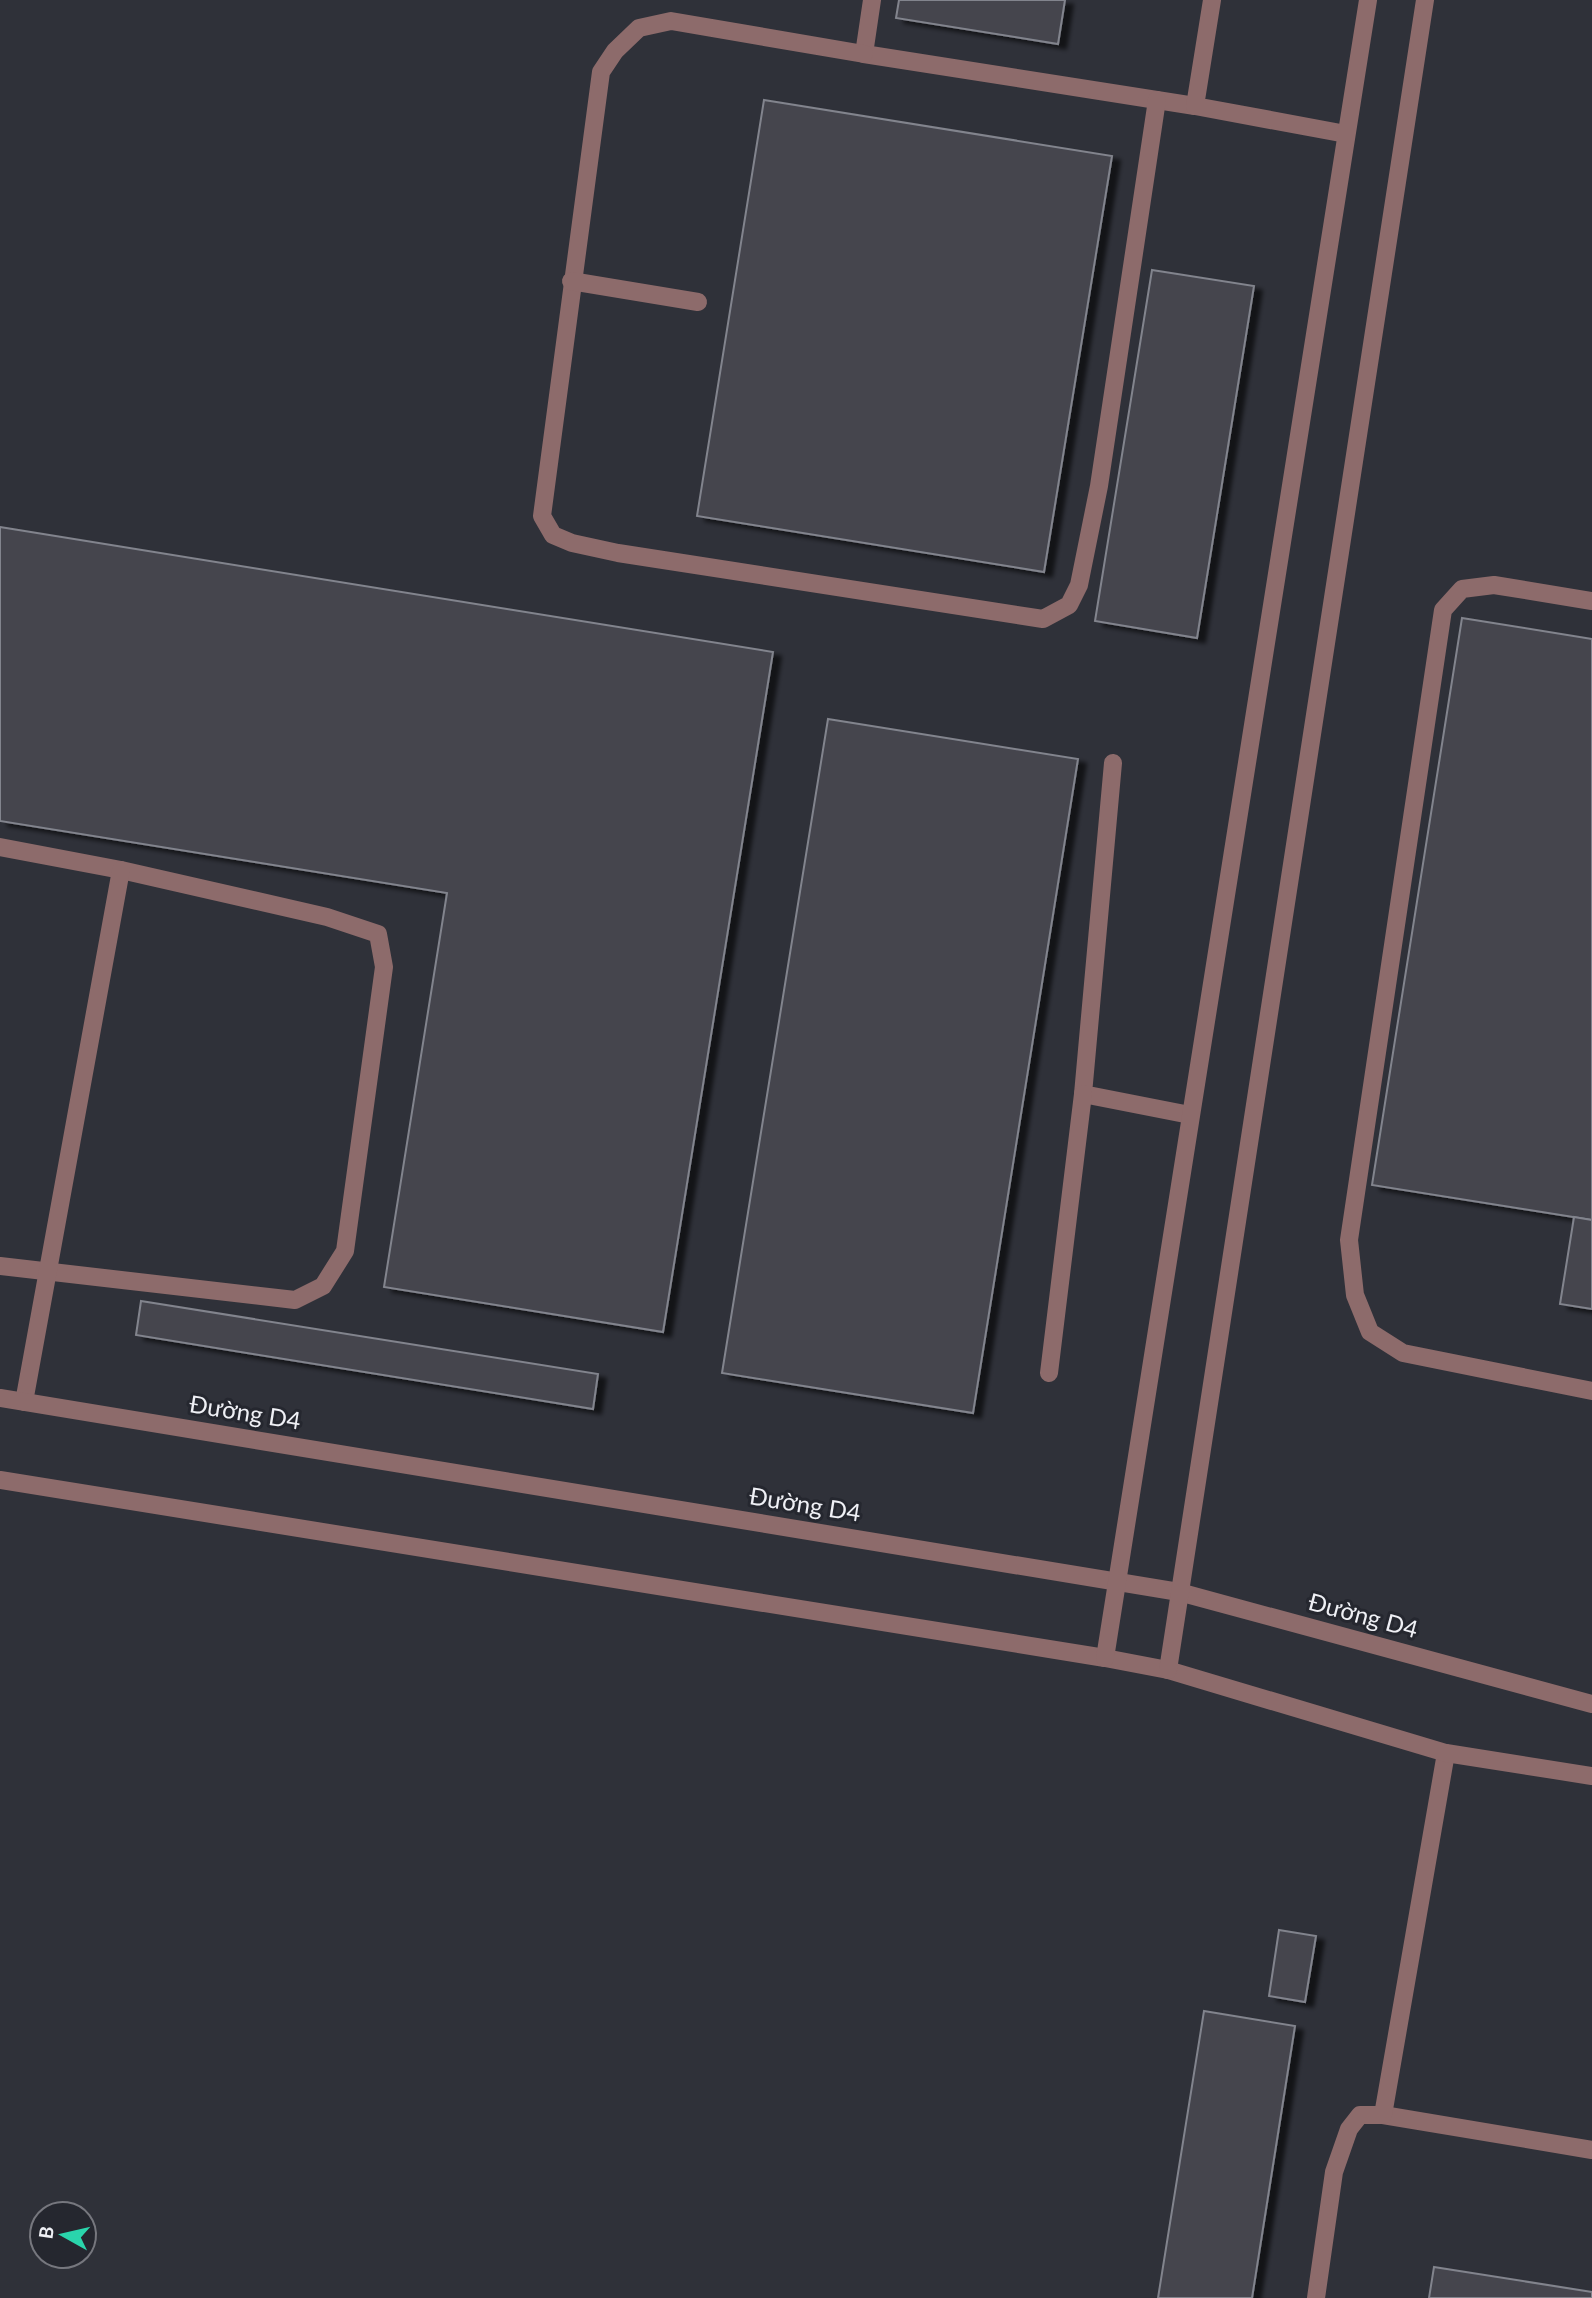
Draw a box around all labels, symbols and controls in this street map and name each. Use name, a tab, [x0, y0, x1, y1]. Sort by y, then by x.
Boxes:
street label: Đường D4	[188, 1388, 303, 1435]
street label: Đường D4	[748, 1480, 863, 1527]
street label: Đường D4	[1305, 1586, 1421, 1643]
north arrow	[28, 2200, 98, 2270]
text: B	[33, 2225, 58, 2240]

